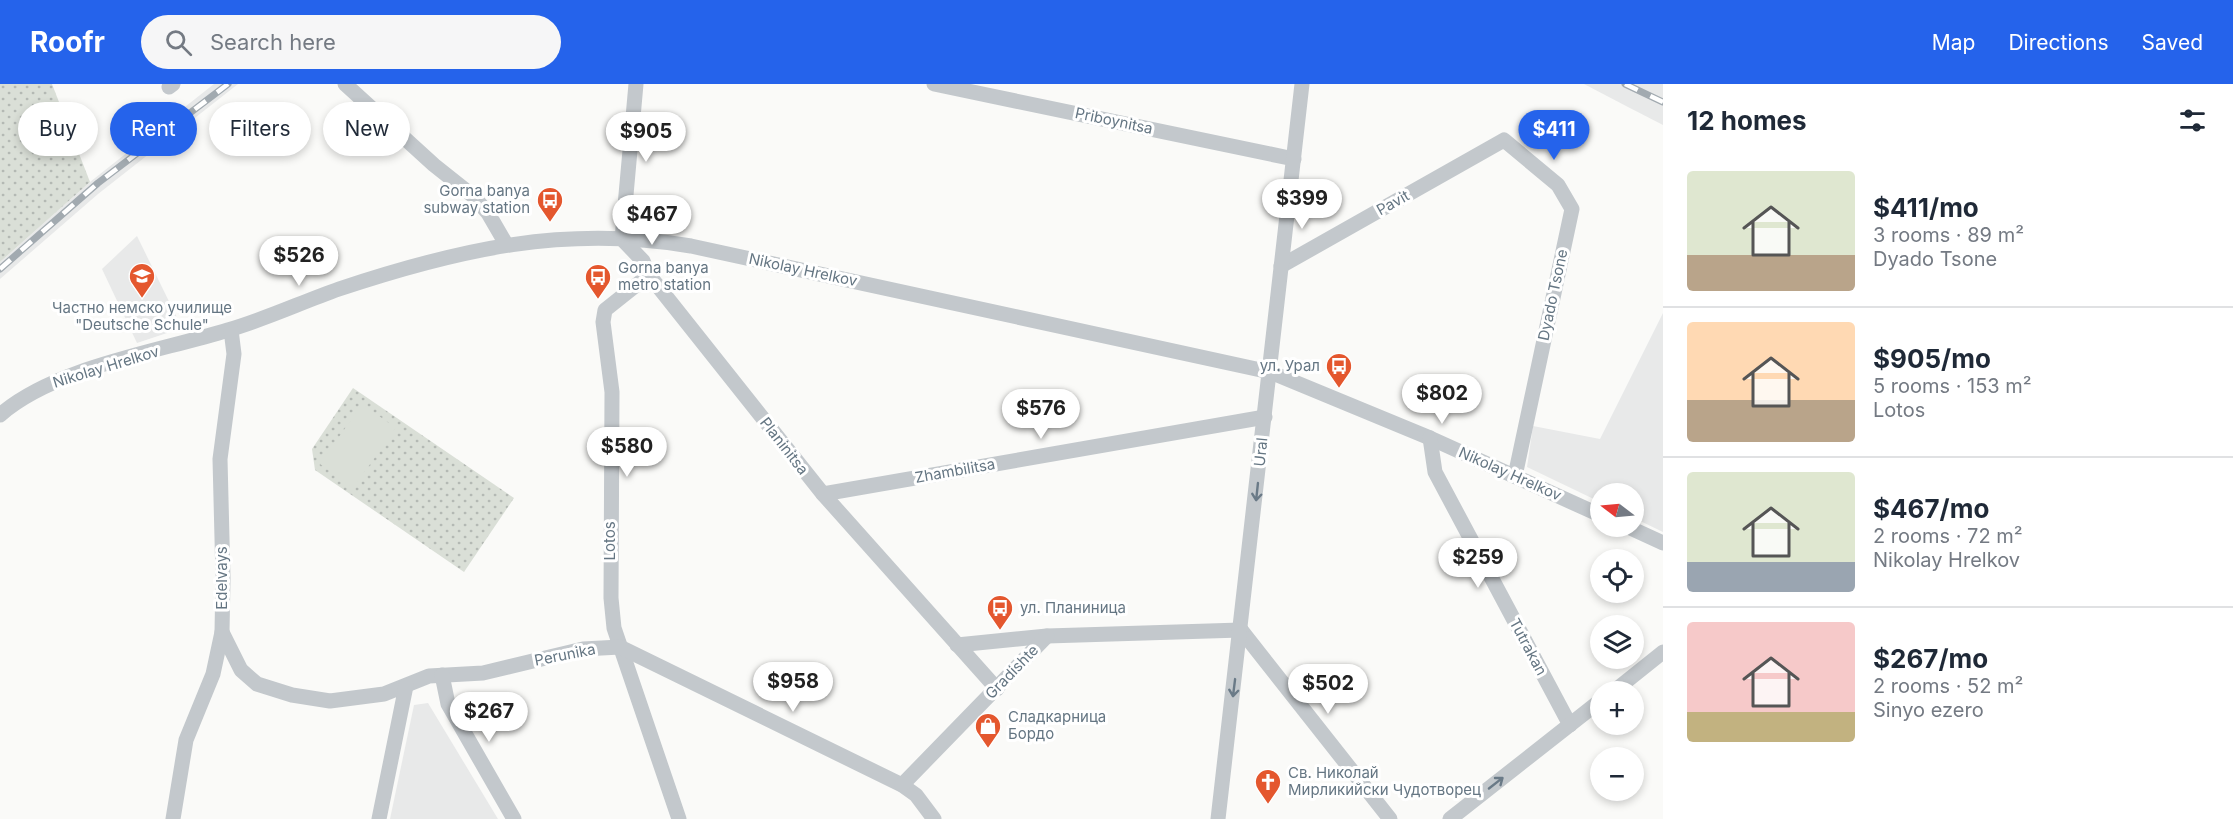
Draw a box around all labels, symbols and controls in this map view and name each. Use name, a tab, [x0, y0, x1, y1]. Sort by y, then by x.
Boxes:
search box	[141, 15, 561, 69]
text: Roofr	[30, 25, 105, 59]
icon: search	[162, 26, 195, 59]
text: Search here	[210, 29, 336, 55]
text: Map	[1932, 30, 1975, 55]
text: Directions	[2008, 30, 2109, 55]
text: Saved	[2142, 30, 2203, 55]
chip: Buy	[18, 102, 98, 156]
chip: Rent	[110, 102, 197, 156]
chip: Filters	[209, 102, 311, 156]
chip: New	[323, 102, 410, 156]
street label: Priboynitsa	[1073, 103, 1155, 138]
icon: filters	[2176, 104, 2209, 137]
text: 12 homes	[1687, 105, 1807, 136]
pin: $411	[1518, 110, 1590, 161]
pin: $905	[610, 112, 682, 163]
text: $411	[1532, 117, 1576, 141]
text: $905	[620, 119, 672, 143]
pin: $399	[1266, 179, 1338, 230]
place label: Gorna banya subway station	[423, 181, 530, 217]
bus stop icon: Gorna banya subway station	[535, 185, 565, 223]
text: $399	[1276, 186, 1328, 210]
street label: Pavit	[1373, 186, 1413, 219]
text: $411/mo	[1873, 192, 1979, 223]
pin: $467	[616, 195, 688, 246]
icon: home	[1735, 195, 1807, 267]
text: $467	[626, 202, 678, 226]
text: 3 rooms · 89 m²	[1873, 223, 2024, 247]
pin: $526	[263, 236, 335, 287]
text: $526	[273, 243, 325, 267]
street label: Dyado Tsone	[1534, 247, 1571, 342]
text: Dyado Tsone	[1873, 247, 1997, 271]
street label: Nikolay Hrelkov	[747, 249, 860, 290]
place label: Gorna banya metro station	[618, 258, 711, 294]
school or university icon: Частно немско училище "Deutsche Schule"	[127, 261, 157, 299]
bus stop icon: Gorna banya metro station	[583, 262, 613, 300]
place label: Частно немско училище "Deutsche Schule"	[52, 298, 232, 334]
street label: Nikolay Hrelkov	[50, 341, 162, 392]
text: $905/mo	[1873, 343, 1991, 374]
icon: home	[1735, 346, 1807, 418]
bus stop icon: ул. Урал	[1324, 351, 1354, 389]
place label: ул. Урал	[1260, 356, 1320, 375]
pin: $802	[1406, 374, 1478, 425]
text: 5 rooms · 153 m²	[1873, 374, 2032, 398]
text: $802	[1416, 381, 1468, 405]
pin: $576	[1005, 389, 1077, 440]
text: $576	[1016, 396, 1066, 420]
text: Lotos	[1873, 398, 1925, 422]
street label: Planinitsa	[756, 413, 813, 478]
pin: $580	[591, 427, 663, 478]
text: $580	[601, 434, 653, 458]
street label: Ural	[1250, 437, 1271, 467]
street label: Nikolay Hrelkov	[1456, 442, 1565, 505]
street label: Zhambilitsa	[913, 454, 996, 487]
one-way arrow	[1251, 482, 1262, 502]
north arrow	[1590, 483, 1644, 537]
map controls	[1590, 483, 1644, 801]
text: $467/mo	[1873, 493, 1989, 524]
icon: home	[1735, 496, 1807, 568]
street label: Lotos	[600, 521, 619, 561]
text: 2 rooms · 72 m²	[1873, 524, 2023, 548]
pin: $259	[1442, 538, 1514, 589]
text: $259	[1452, 545, 1504, 569]
street label: Edelvays	[212, 546, 231, 610]
text: Nikolay Hrelkov	[1873, 548, 2020, 572]
button: locate	[1590, 549, 1644, 603]
bus stop icon: ул. Планиница	[985, 593, 1015, 631]
place label: ул. Планиница	[1020, 598, 1126, 617]
street label: Tutrakan	[1506, 615, 1551, 679]
button: layers	[1590, 615, 1644, 669]
street label: Perunika	[533, 639, 597, 670]
street label: Gradishte	[981, 640, 1042, 703]
text: $267/mo	[1873, 643, 1988, 674]
icon: home	[1735, 646, 1807, 718]
pin: $958	[757, 662, 829, 713]
pin: $502	[1292, 664, 1364, 715]
text: $958	[767, 669, 819, 693]
text: $502	[1302, 671, 1354, 695]
text: 2 rooms · 52 m²	[1873, 674, 2023, 698]
one-way arrow	[1228, 678, 1239, 698]
button: +	[1590, 681, 1644, 735]
pin: $267	[453, 692, 525, 743]
text: Sinyo ezero	[1873, 698, 1984, 722]
text: $267	[464, 699, 514, 723]
place label: Сладкарница Бордо	[1008, 707, 1106, 743]
shop icon: Сладкарница Бордо	[973, 711, 1003, 749]
button: −	[1590, 747, 1644, 801]
place label: Св. Николай Мирликийски Чудотворец	[1288, 763, 1481, 799]
church icon: Св. Николай Мирликийски Чудотворец	[1253, 767, 1283, 805]
one-way arrow	[1488, 776, 1504, 789]

